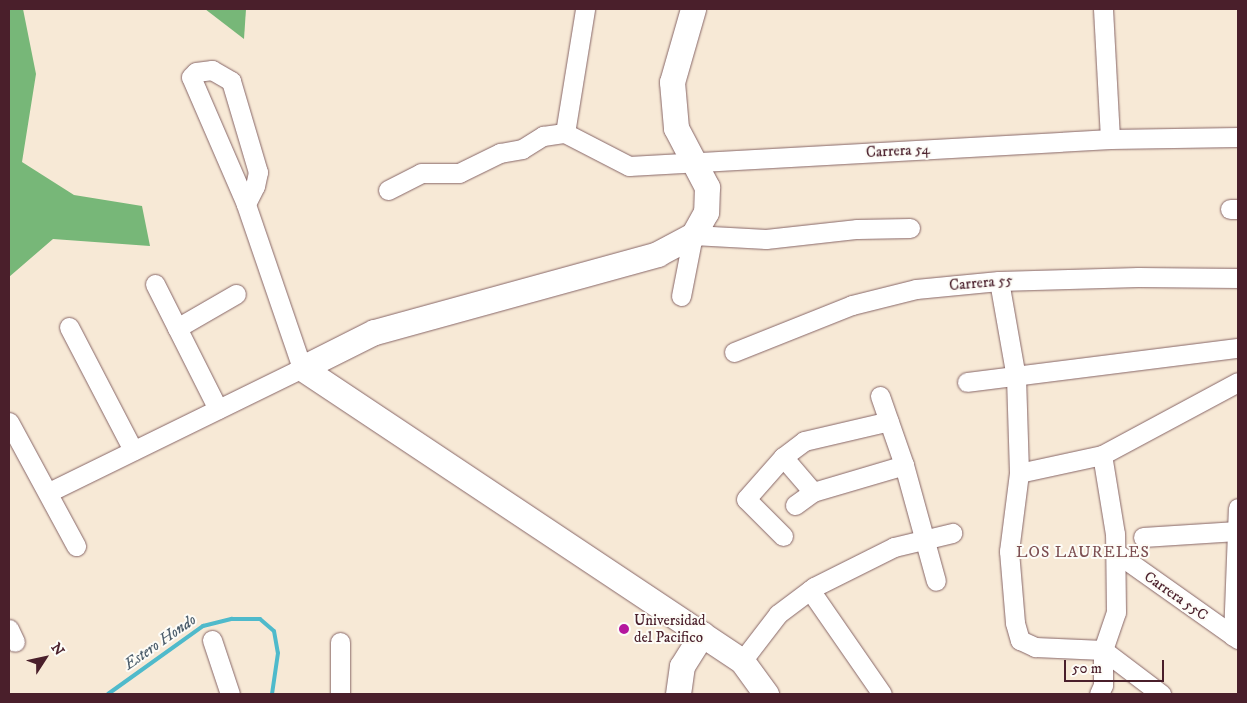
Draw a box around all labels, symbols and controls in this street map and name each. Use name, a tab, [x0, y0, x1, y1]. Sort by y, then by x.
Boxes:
street label: Carrera 54	[865, 140, 931, 162]
street label: Carrera 55	[948, 271, 1014, 295]
district label: LOS LAURELES	[1015, 542, 1151, 562]
street label: Carrera 55C	[1141, 567, 1211, 625]
water label: Estero Hondo	[120, 610, 200, 674]
place label: Universidad del Pacifico	[634, 611, 706, 646]
marker: Universidad del Pacifico	[618, 623, 630, 635]
north arrow	[20, 633, 70, 683]
text: N	[47, 640, 68, 659]
scale bar	[1067, 650, 1167, 682]
text: 50 m	[1072, 659, 1102, 678]

